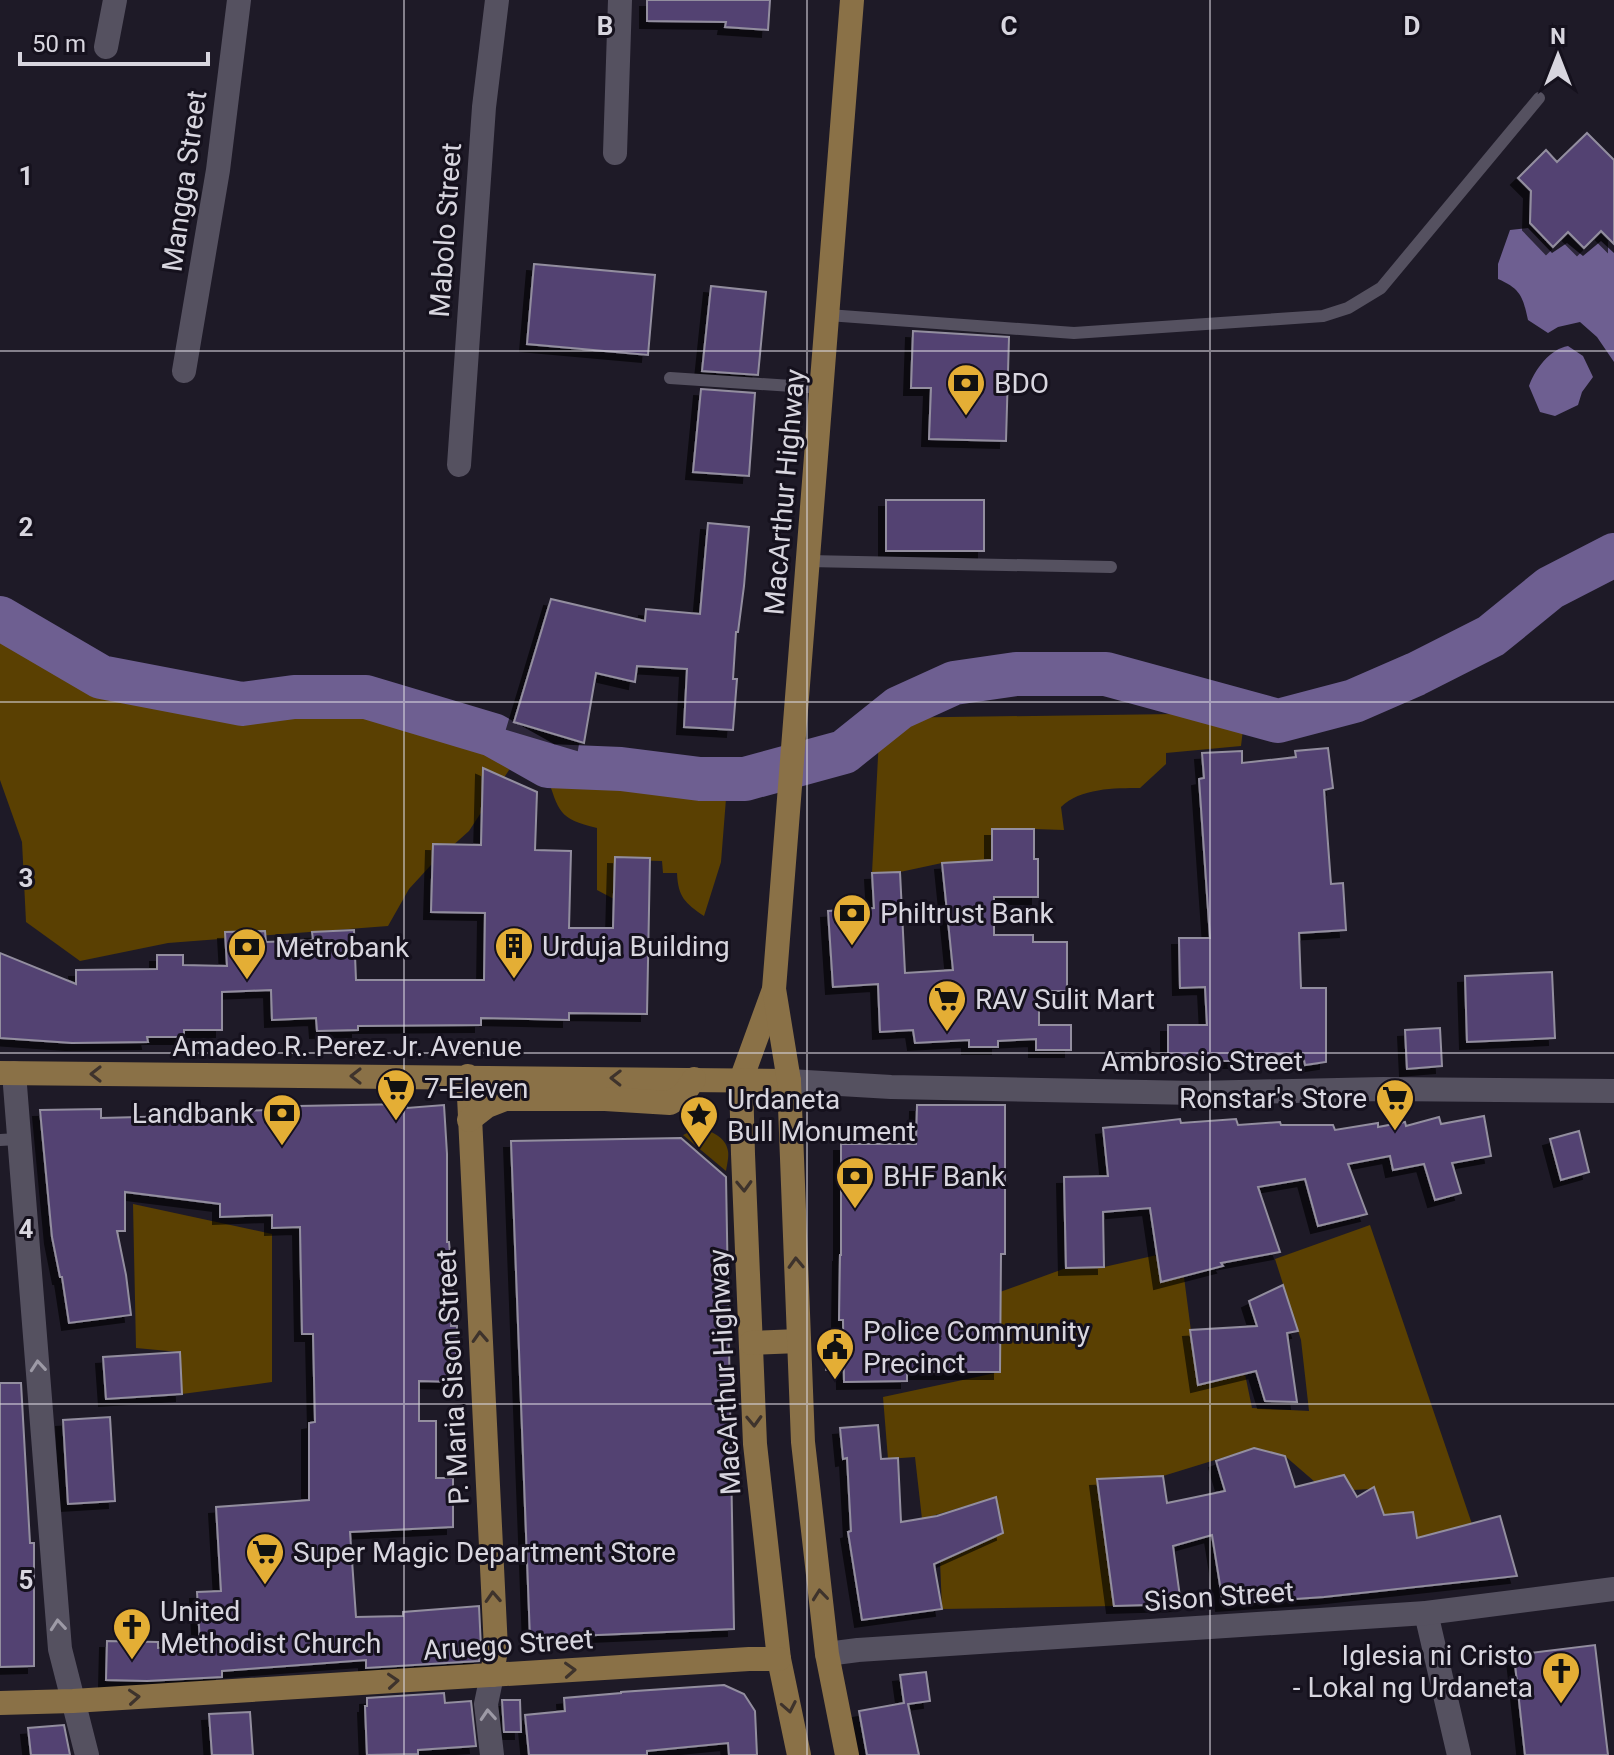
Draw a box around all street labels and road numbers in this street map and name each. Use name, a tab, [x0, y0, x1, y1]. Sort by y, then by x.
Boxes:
street label: Mangga Street	[155, 88, 214, 274]
street label: Mabolo Street	[423, 142, 468, 318]
street label: MacArthur Highway	[757, 368, 812, 616]
street label: Amadeo R. Perez Jr. Avenue	[172, 1030, 522, 1063]
street label: Ambrosio Street	[1101, 1045, 1303, 1078]
street label: P. Maria Sison Street	[429, 1248, 476, 1506]
street label: MacArthur Highway	[702, 1248, 747, 1496]
street label: Sison Street	[1143, 1575, 1295, 1618]
street label: Aruego Street	[422, 1622, 594, 1667]

